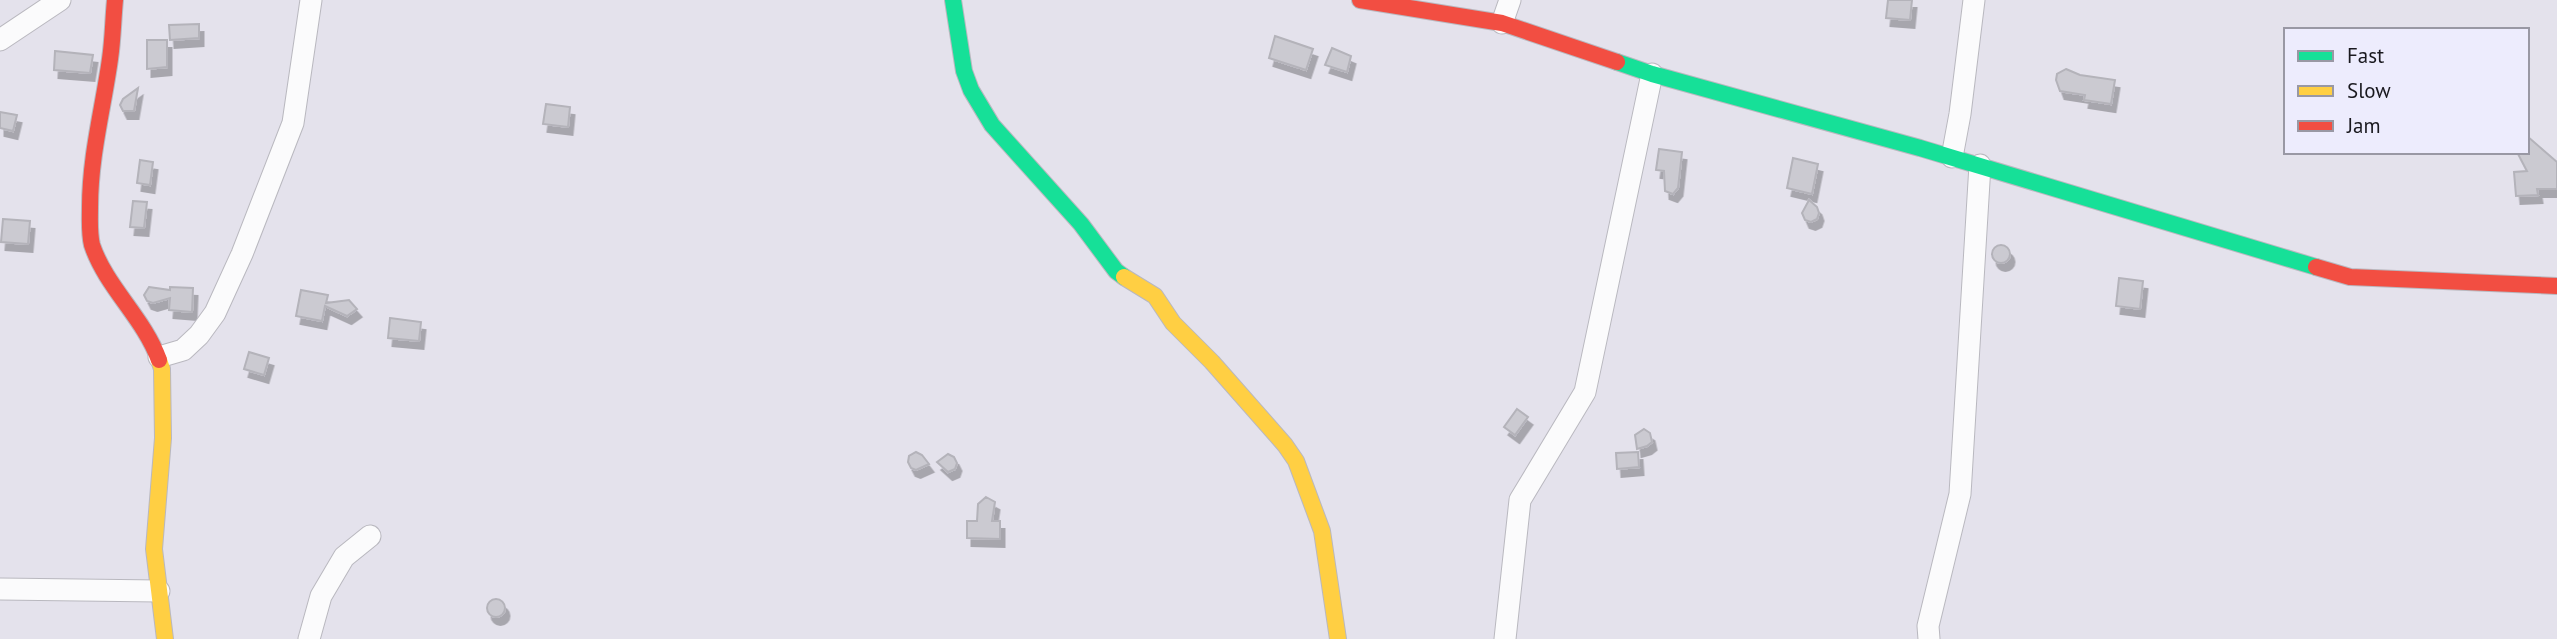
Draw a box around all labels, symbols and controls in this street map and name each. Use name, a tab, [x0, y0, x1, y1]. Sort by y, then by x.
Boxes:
legend	[2284, 28, 2529, 154]
text: Fast	[2347, 42, 2384, 69]
text: Slow	[2347, 77, 2391, 104]
text: Jam	[2346, 112, 2381, 139]

